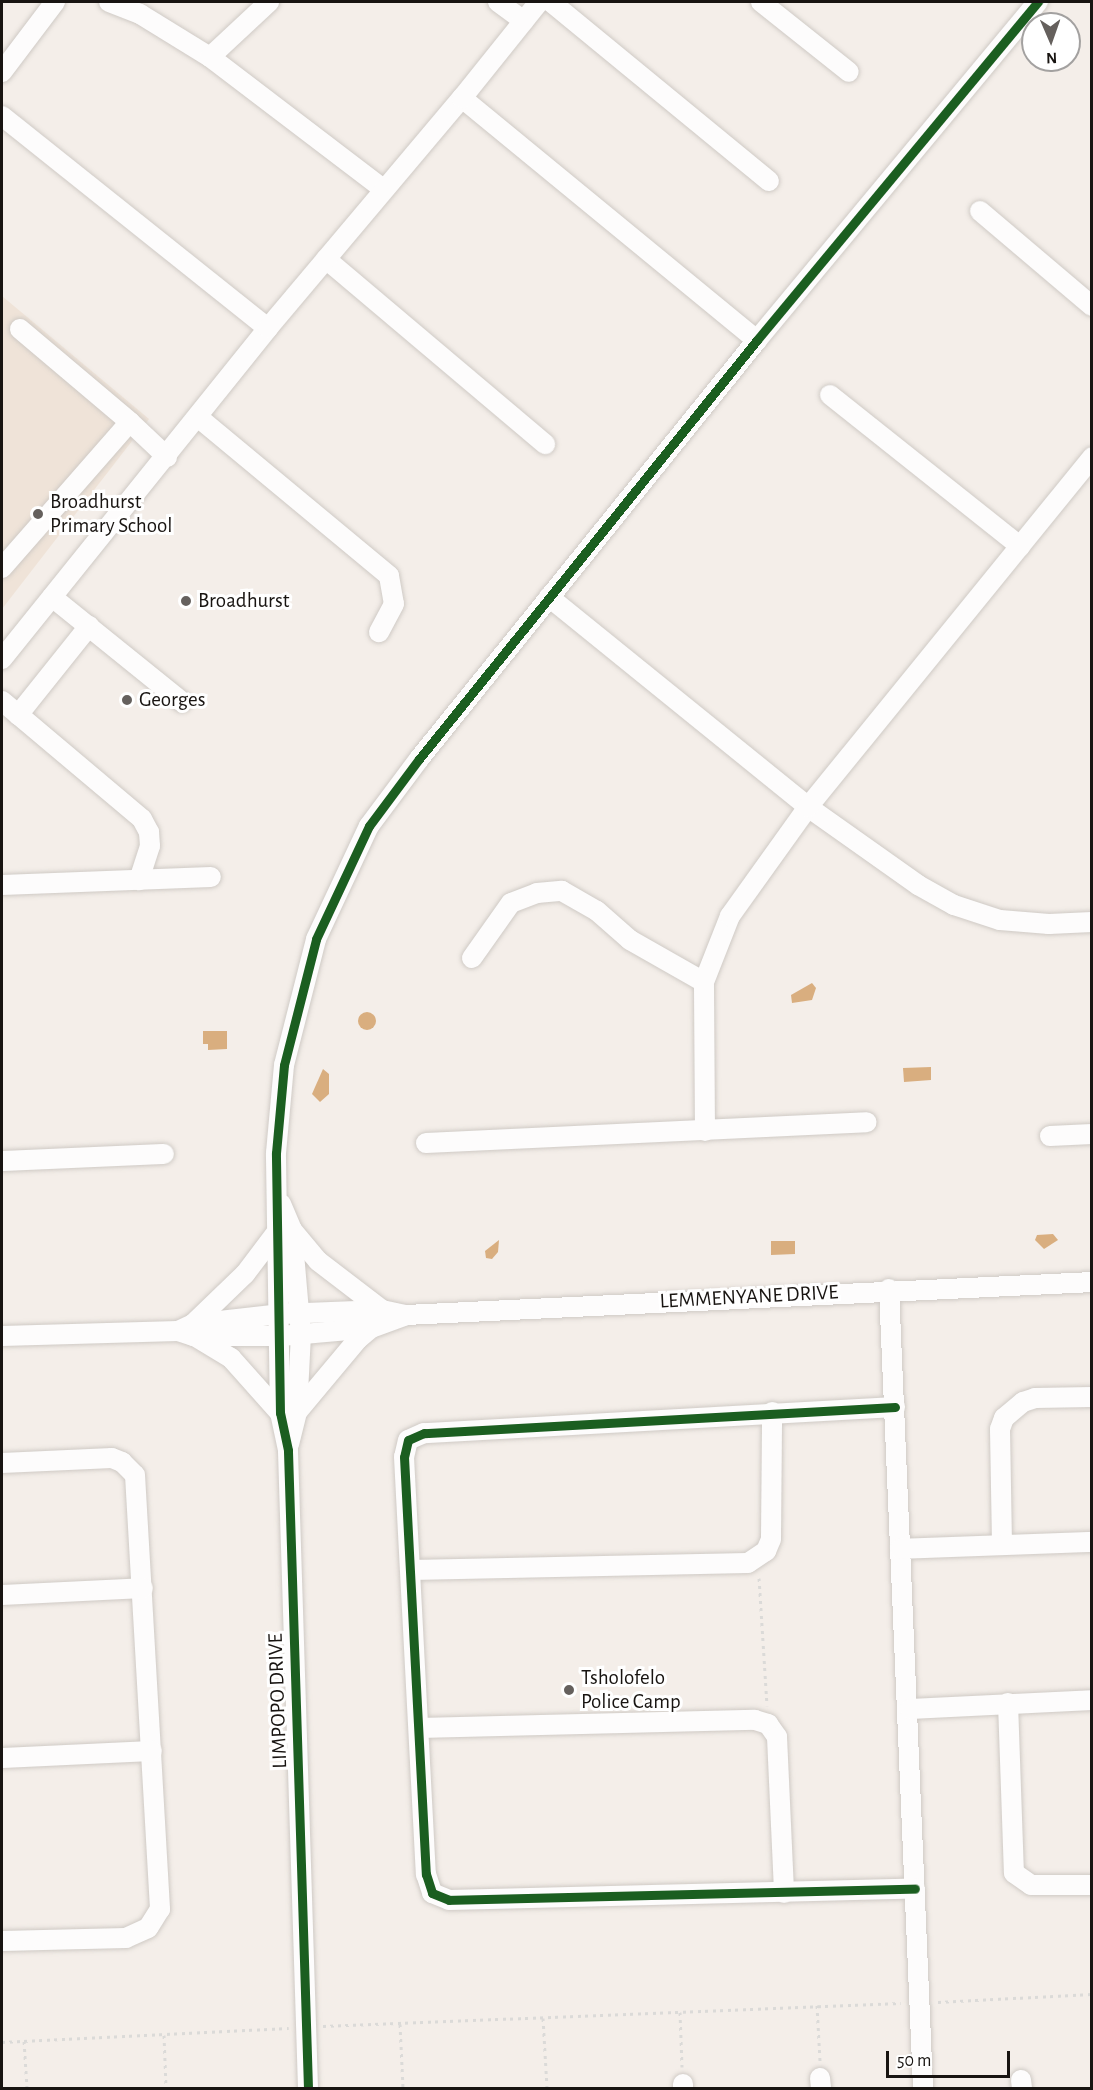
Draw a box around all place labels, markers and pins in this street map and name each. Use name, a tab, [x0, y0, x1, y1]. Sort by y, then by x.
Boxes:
place label: Broadhurst Primary School	[50, 489, 173, 539]
marker: Broadhurst Primary School	[31, 507, 45, 521]
place label: Broadhurst	[198, 588, 289, 614]
marker: Broadhurst	[179, 594, 193, 608]
place label: Georges	[139, 687, 205, 713]
marker: Georges	[120, 693, 134, 707]
place label: Tsholofelo Police Camp	[581, 1665, 681, 1715]
marker: Tsholofelo Police Camp	[562, 1683, 576, 1697]

